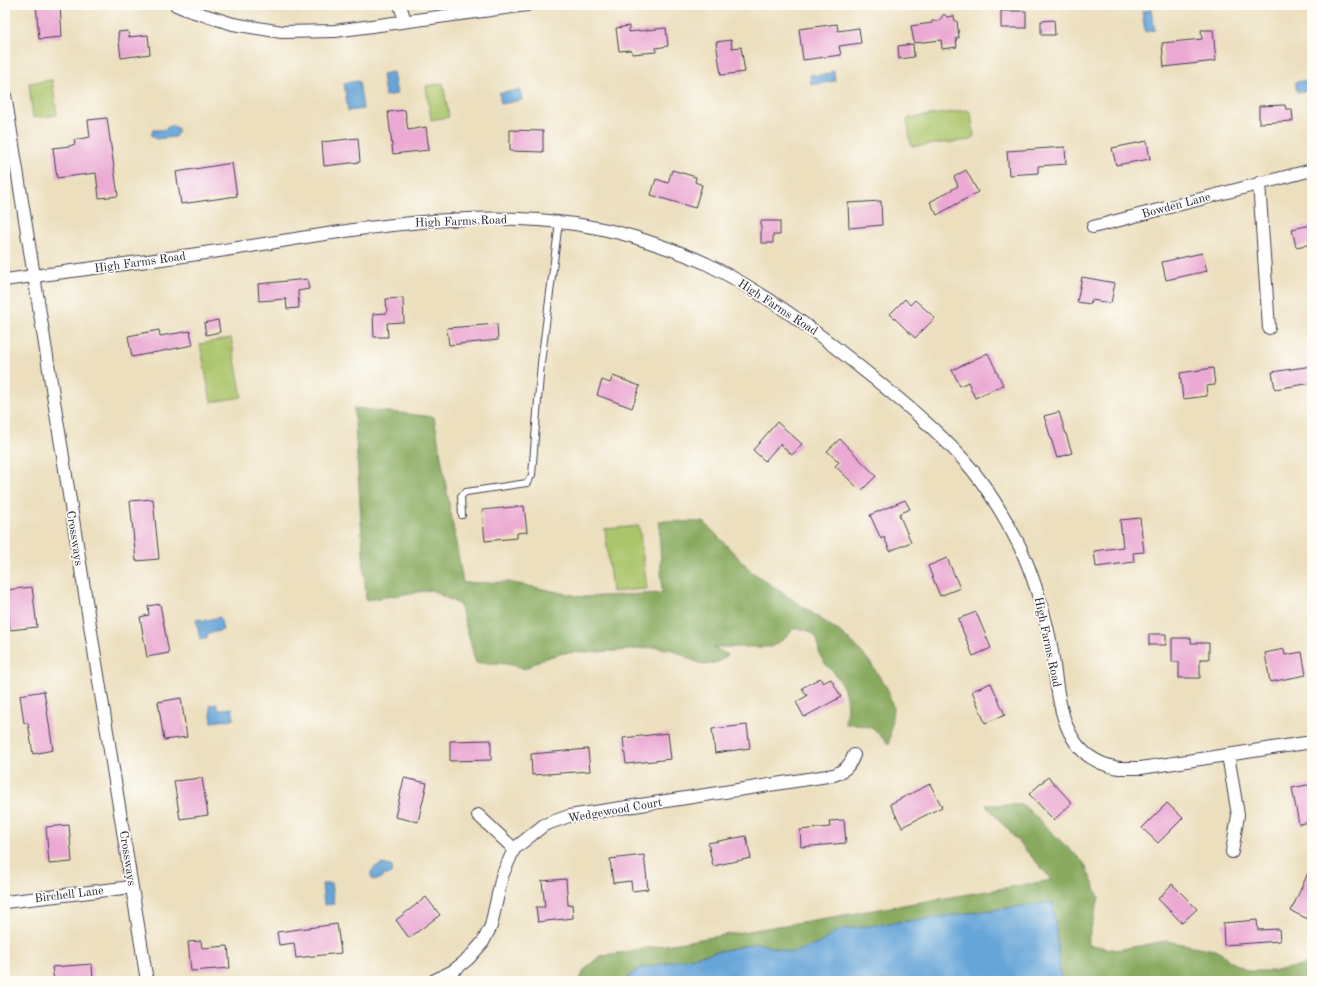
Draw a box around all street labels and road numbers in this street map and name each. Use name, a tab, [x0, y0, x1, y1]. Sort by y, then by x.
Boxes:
street label: Bowden Lane	[1141, 191, 1212, 221]
street label: High Farms Road	[415, 214, 507, 230]
street label: High Farms Road	[94, 251, 187, 275]
street label: High Farms Road	[736, 278, 819, 338]
street label: Crossways	[64, 510, 84, 567]
street label: High Farms Road	[1032, 596, 1062, 688]
street label: Wedgewood Court	[567, 797, 663, 825]
street label: Crossways	[117, 830, 137, 887]
street label: Birchell Lane	[34, 885, 105, 905]

